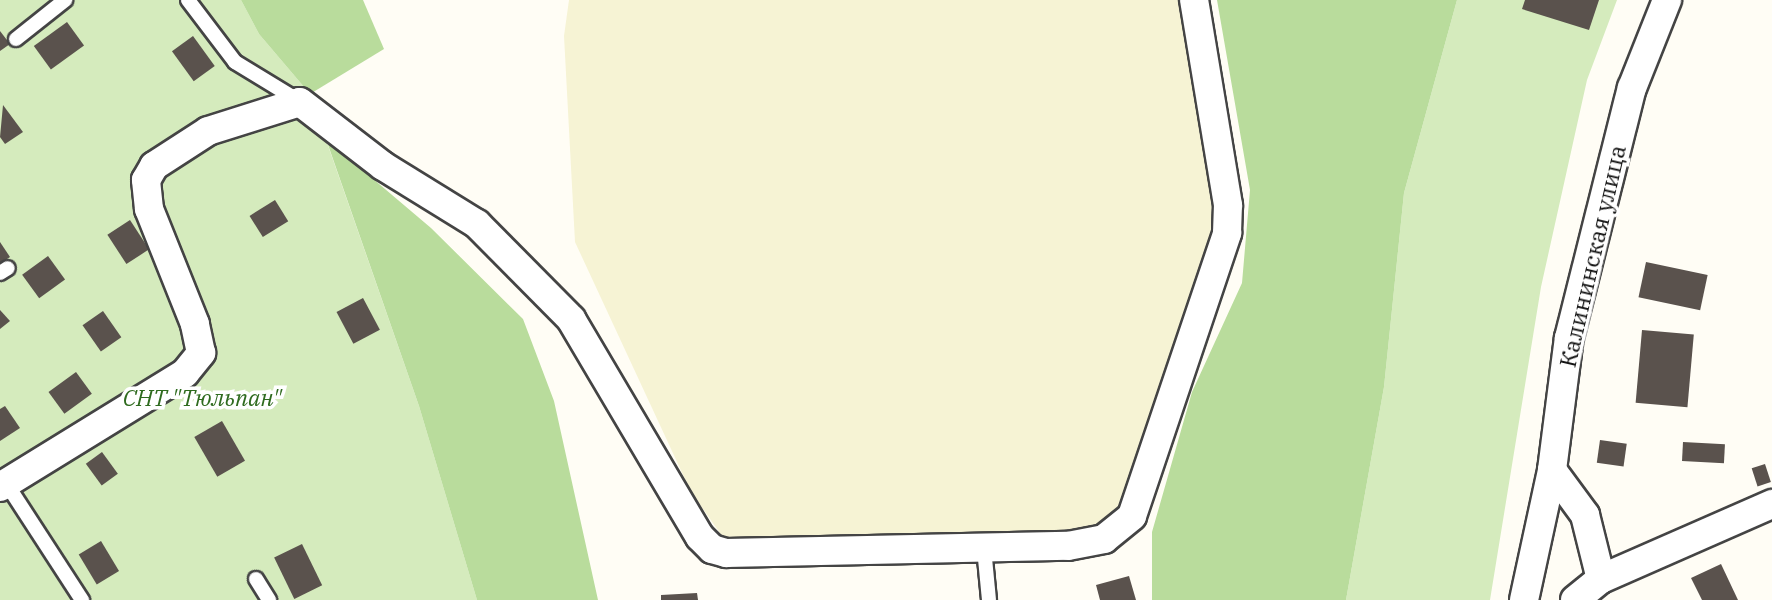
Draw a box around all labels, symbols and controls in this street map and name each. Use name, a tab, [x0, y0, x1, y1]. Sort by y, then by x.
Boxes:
street label: Калининская улица	[1553, 142, 1631, 370]
park label: СНТ "Тюльпан"	[123, 383, 281, 411]

